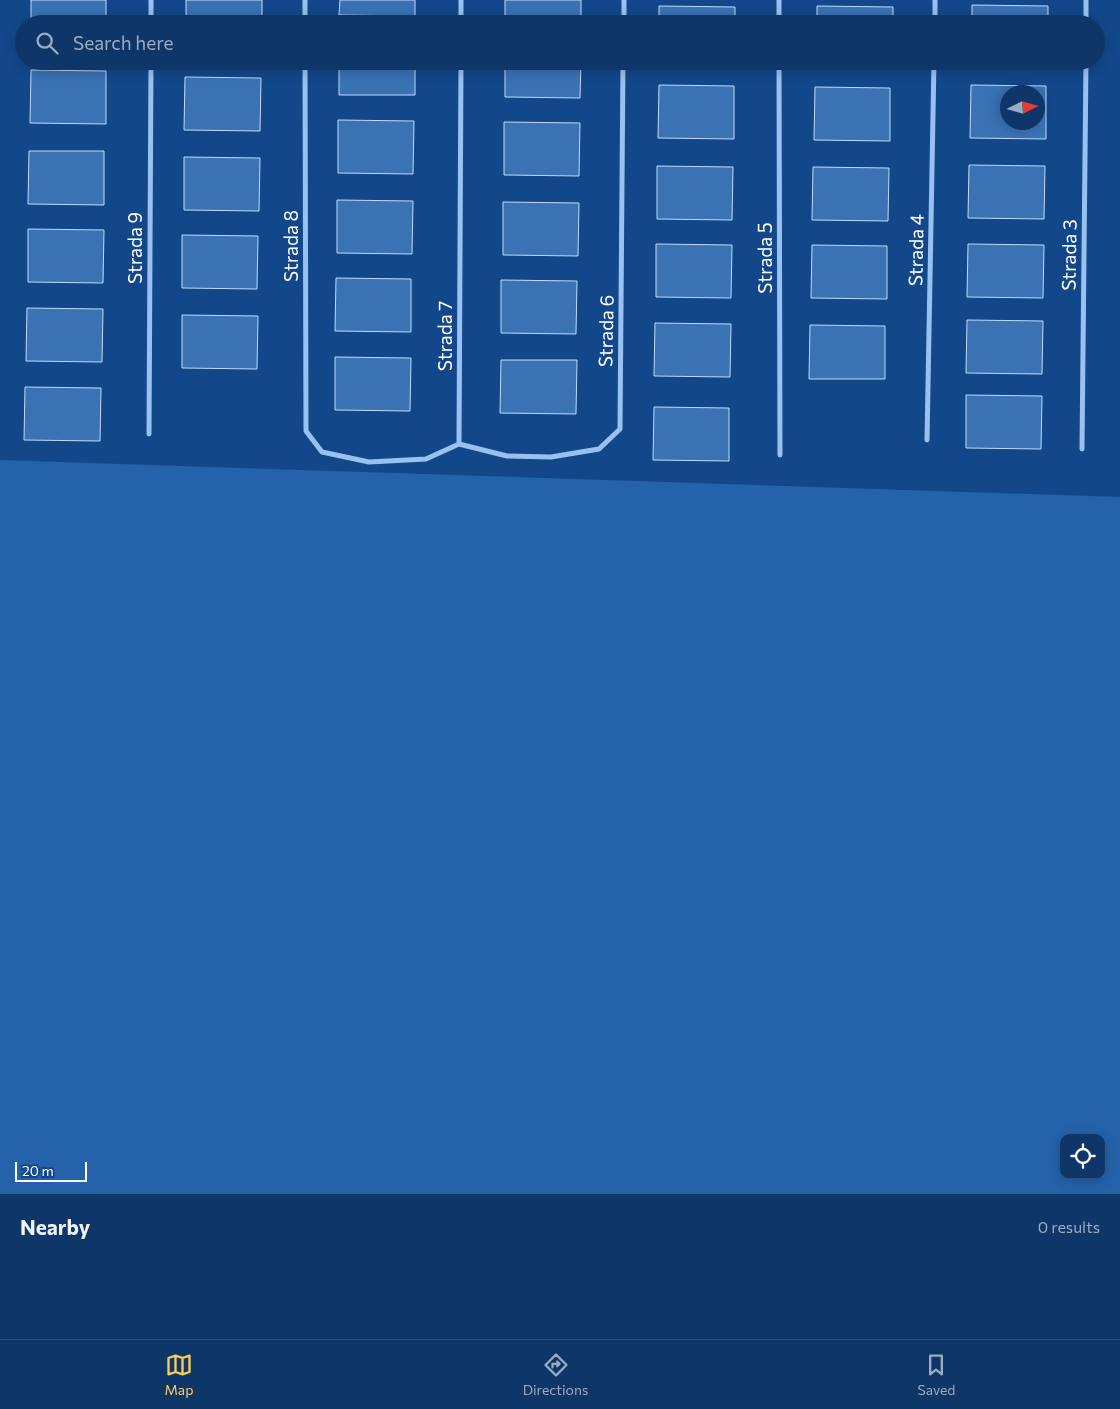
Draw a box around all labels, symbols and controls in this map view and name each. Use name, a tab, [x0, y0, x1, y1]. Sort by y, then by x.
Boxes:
search box	[15, 15, 1105, 70]
icon: search	[33, 29, 61, 57]
text: Search here	[73, 31, 173, 54]
north arrow	[1000, 85, 1045, 130]
street label: Strada 8	[279, 210, 302, 282]
street label: Strada 9	[123, 212, 146, 284]
street label: Strada 4	[903, 214, 928, 286]
street label: Strada 3	[1056, 219, 1081, 291]
street label: Strada 5	[753, 222, 776, 294]
street label: Strada 6	[593, 295, 618, 367]
street label: Strada 7	[433, 301, 456, 371]
map controls	[1060, 1134, 1105, 1179]
button: locate	[1060, 1134, 1105, 1179]
scale bar	[15, 1159, 88, 1182]
text: 20 m	[22, 1162, 54, 1179]
text: Nearby	[20, 1214, 90, 1239]
text: 0 results	[1038, 1217, 1100, 1236]
tab: Map	[165, 1351, 193, 1398]
tab: Directions	[523, 1351, 588, 1398]
tab: Saved	[918, 1351, 955, 1398]

